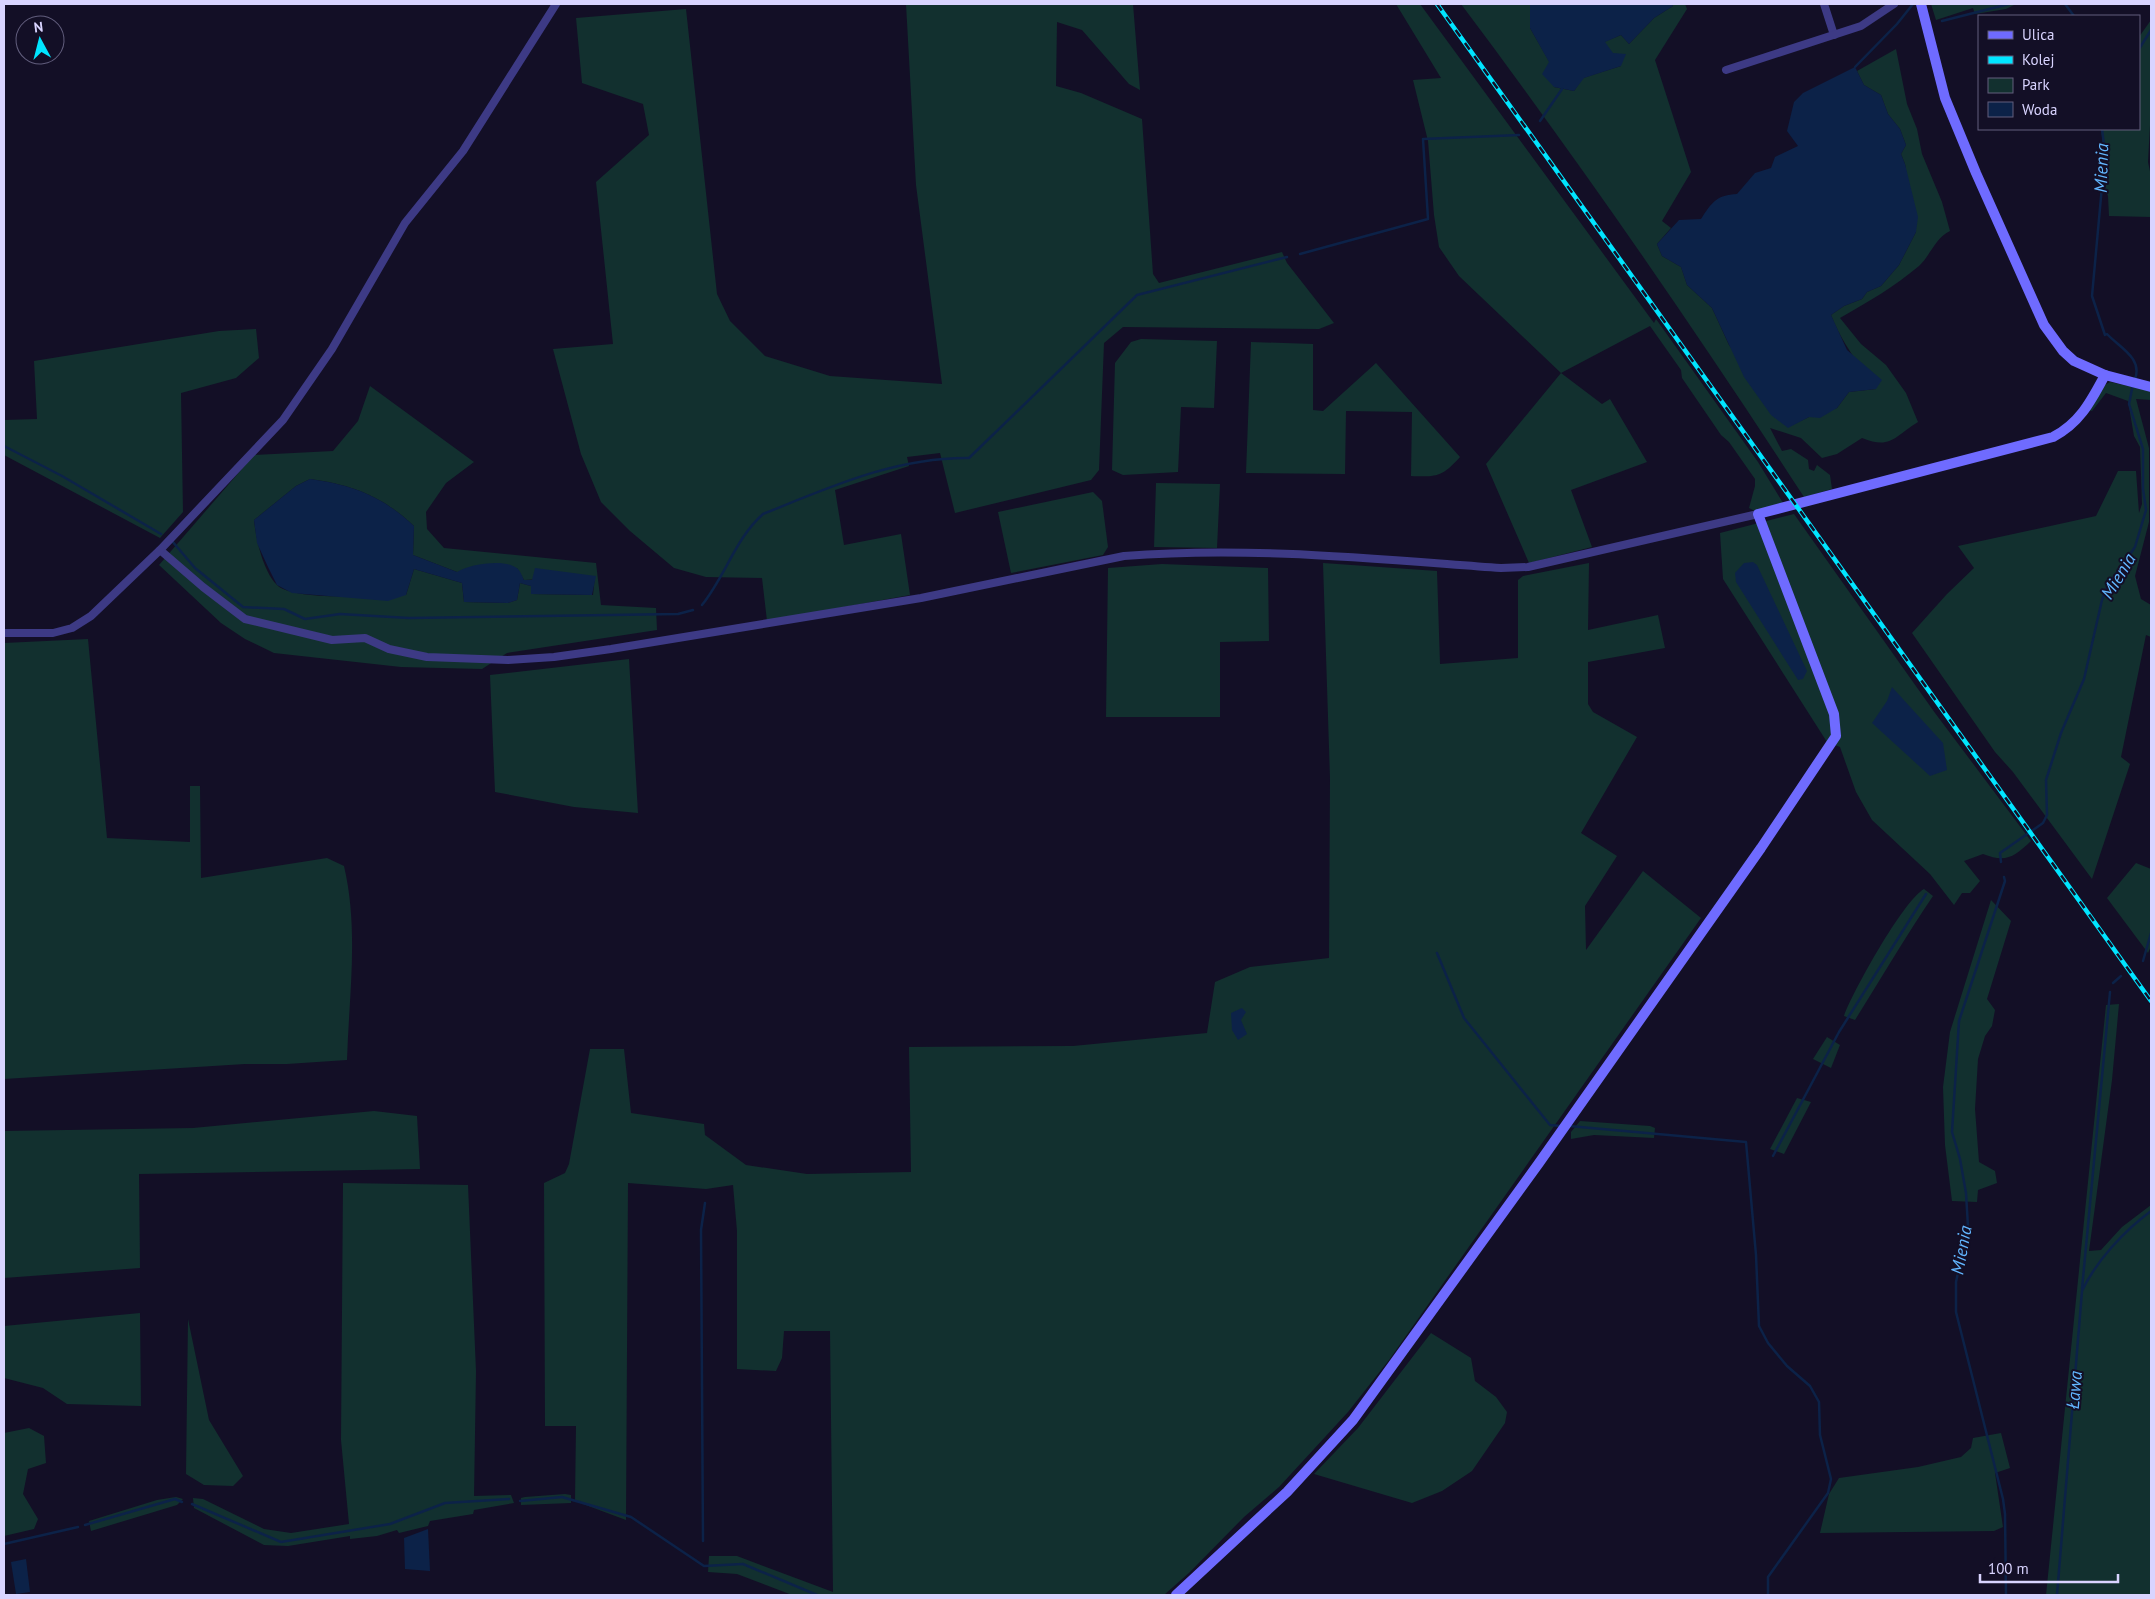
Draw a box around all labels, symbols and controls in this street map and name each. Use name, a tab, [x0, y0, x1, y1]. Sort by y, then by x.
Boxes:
north arrow	[15, 15, 65, 65]
legend	[1978, 15, 2140, 130]
text: N	[33, 18, 44, 37]
text: Ulica	[2022, 25, 2054, 44]
text: Kolej	[2022, 50, 2054, 69]
text: Park	[2022, 75, 2050, 94]
text: Woda	[2022, 100, 2057, 119]
water label: Mienia	[2089, 143, 2113, 193]
water label: Mienia	[2095, 549, 2141, 603]
water label: Mienia	[1945, 1223, 1977, 1276]
water label: Ława	[2061, 1370, 2087, 1410]
scale bar	[1980, 1552, 2118, 1584]
text: 100 m	[1988, 1559, 2029, 1578]

